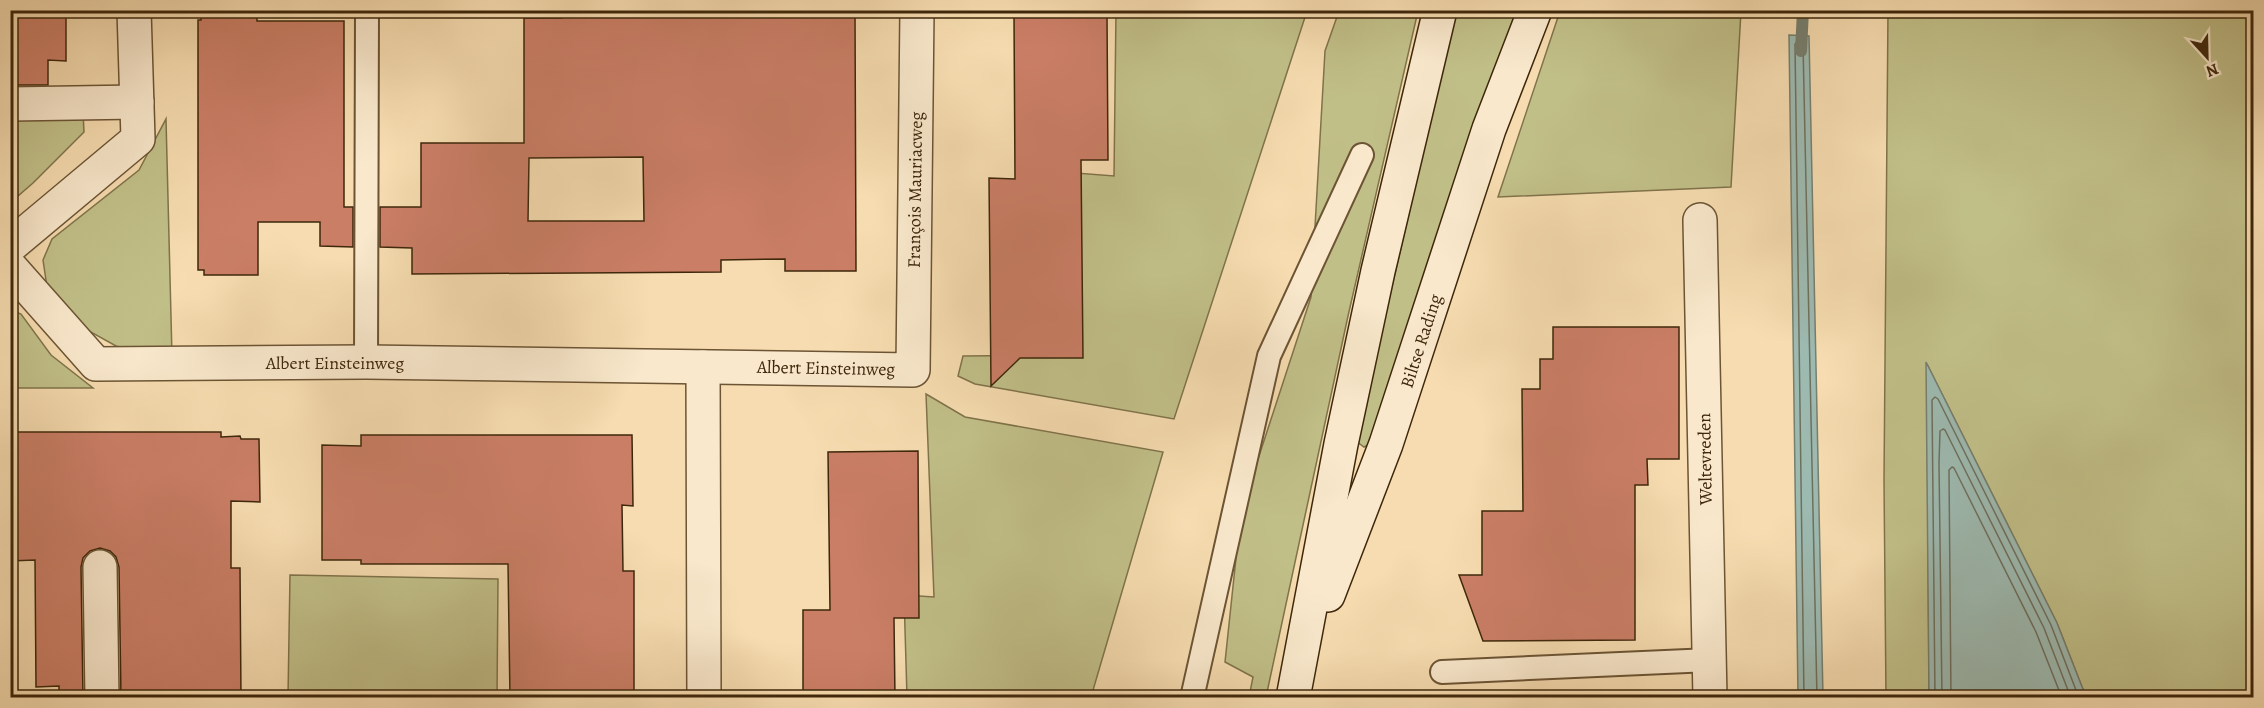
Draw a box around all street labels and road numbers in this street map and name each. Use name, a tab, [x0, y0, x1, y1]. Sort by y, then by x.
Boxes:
street label: François Mauriacweg	[902, 112, 928, 268]
street label: Biltse Rading	[1395, 291, 1447, 391]
street label: Albert Einsteinweg	[265, 351, 404, 375]
street label: Albert Einsteinweg	[756, 355, 895, 381]
street label: Weltevreden	[1692, 413, 1718, 506]

